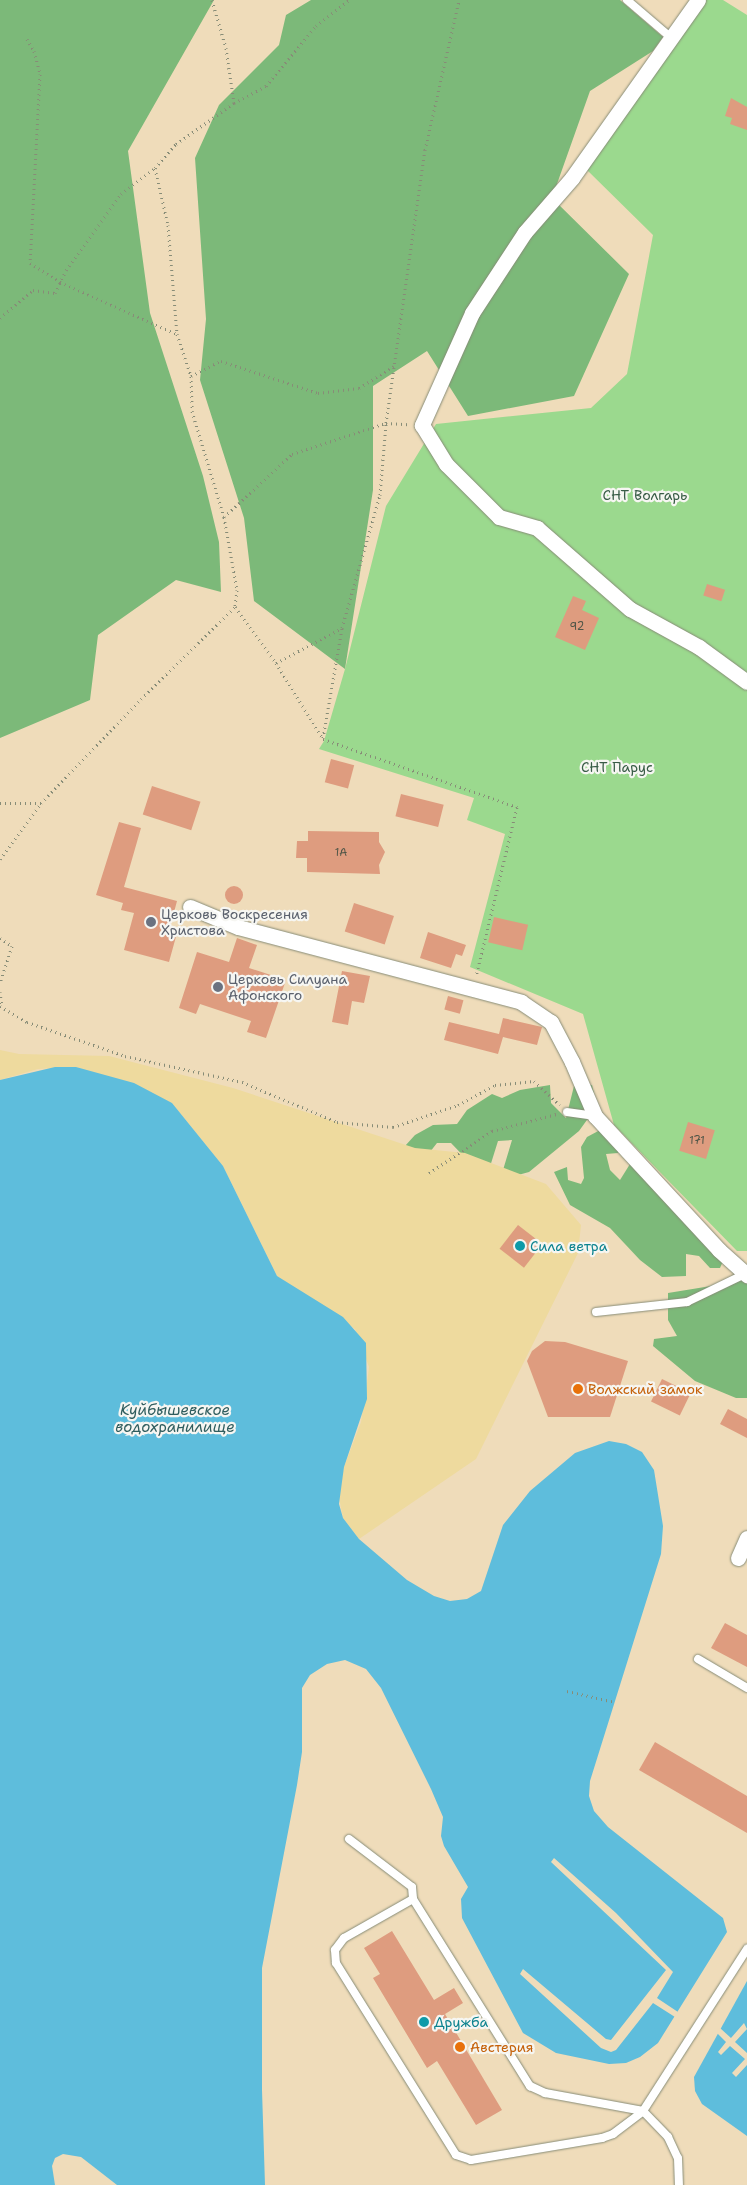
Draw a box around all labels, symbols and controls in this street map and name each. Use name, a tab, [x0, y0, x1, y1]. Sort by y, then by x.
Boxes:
park label: СНТ Волгарь	[603, 487, 687, 503]
house number: 92	[570, 620, 584, 634]
park label: СНТ Парус	[581, 759, 653, 775]
house number: 1А	[335, 846, 347, 860]
place label: Церковь Воскресения Христова	[161, 906, 308, 939]
marker: Церковь Воскресения Христова	[145, 916, 157, 928]
place label: Церковь Силуана Афонского	[228, 971, 347, 1004]
marker: Церковь Силуана Афонского	[212, 981, 224, 993]
house number: 171	[689, 1134, 705, 1148]
place label: Сила ветра	[530, 1238, 607, 1254]
marker: Сила ветра	[514, 1240, 526, 1252]
place label: Волжский замок	[588, 1381, 702, 1397]
marker: Волжский замок	[572, 1383, 584, 1395]
water label: Куйбышевское водохранилище	[115, 1401, 235, 1436]
place label: Дружба	[434, 2014, 488, 2030]
marker: Дружба	[418, 2016, 430, 2028]
place label: Австерия	[470, 2039, 534, 2055]
marker: Австерия	[454, 2041, 466, 2053]

